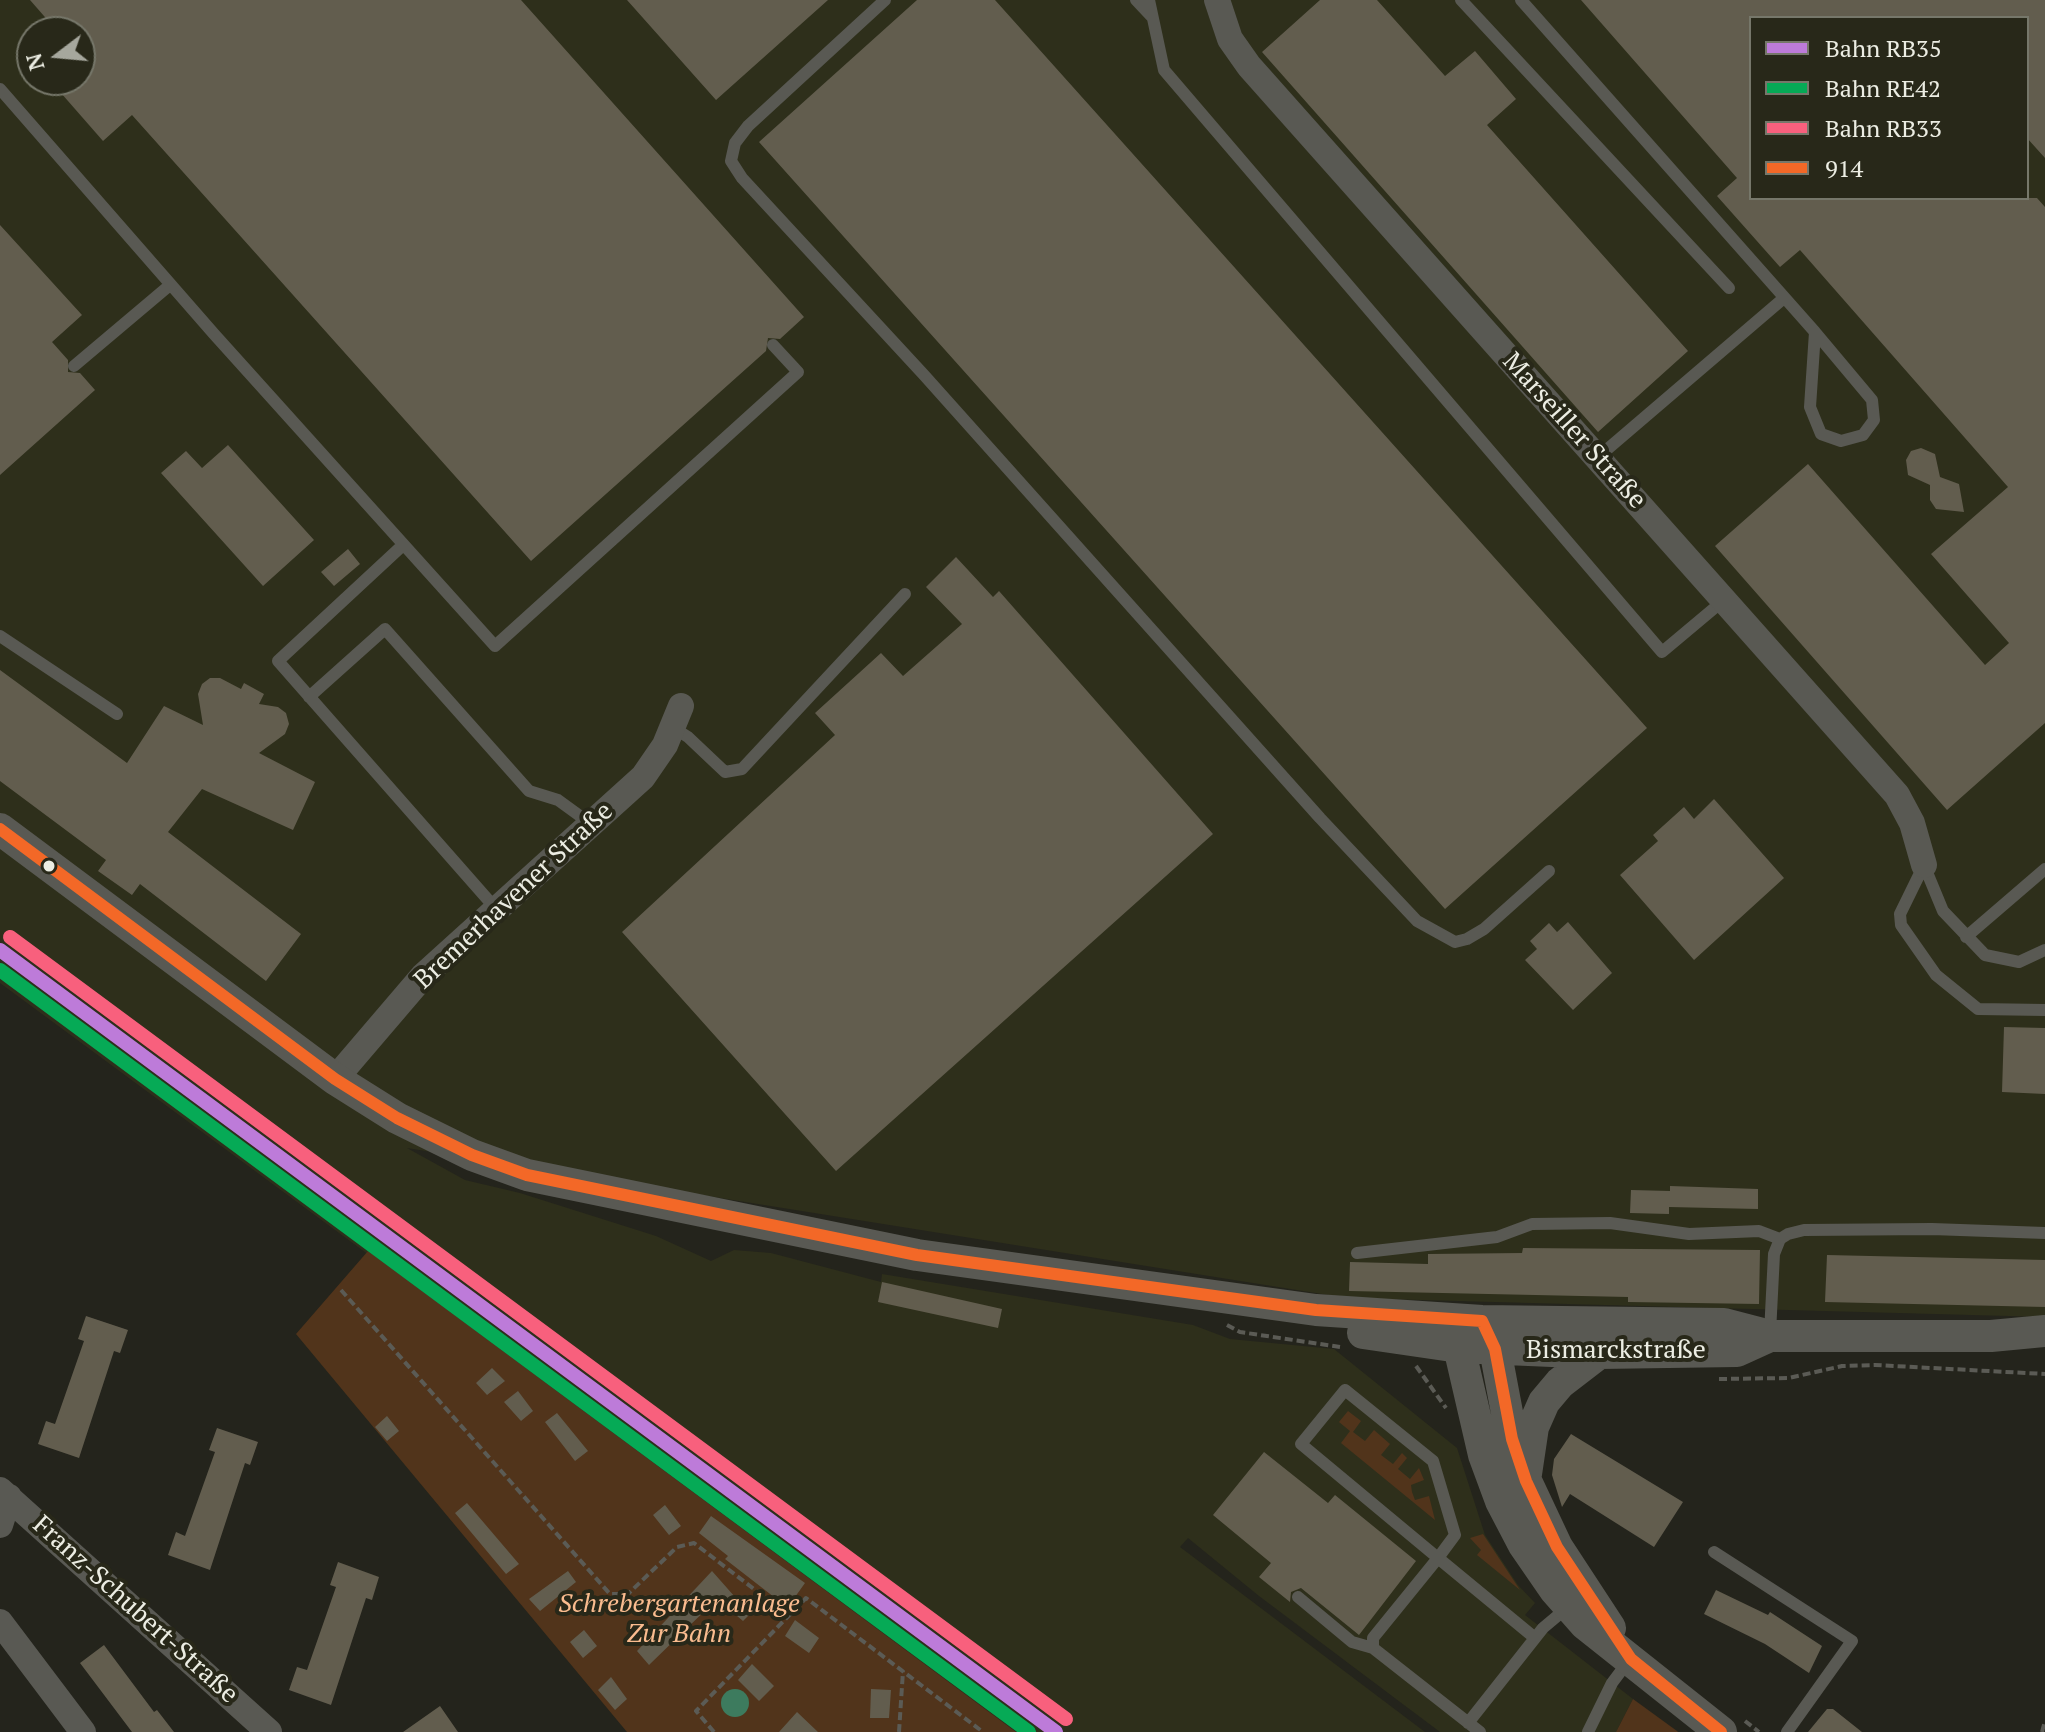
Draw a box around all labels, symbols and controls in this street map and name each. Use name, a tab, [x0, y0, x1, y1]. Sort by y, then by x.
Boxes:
north arrow	[16, 16, 96, 96]
legend	[1749, 16, 2029, 200]
text: Bahn RB35	[1825, 32, 1942, 64]
text: N	[18, 50, 51, 74]
text: Bahn RE42	[1825, 72, 1941, 104]
text: Bahn RB33	[1825, 112, 1942, 144]
text: 914	[1825, 152, 1863, 184]
street label: Marseiller Straße	[1496, 347, 1652, 515]
street label: Bremerhavener Straße	[408, 796, 620, 996]
unlabelled marker	[41, 858, 57, 874]
street label: Bismarckstraße	[1526, 1335, 1706, 1367]
street label: Franz-Schubert-Straße	[26, 1510, 244, 1710]
park label: Schrebergartenanlage Zur Bahn	[558, 1589, 800, 1650]

